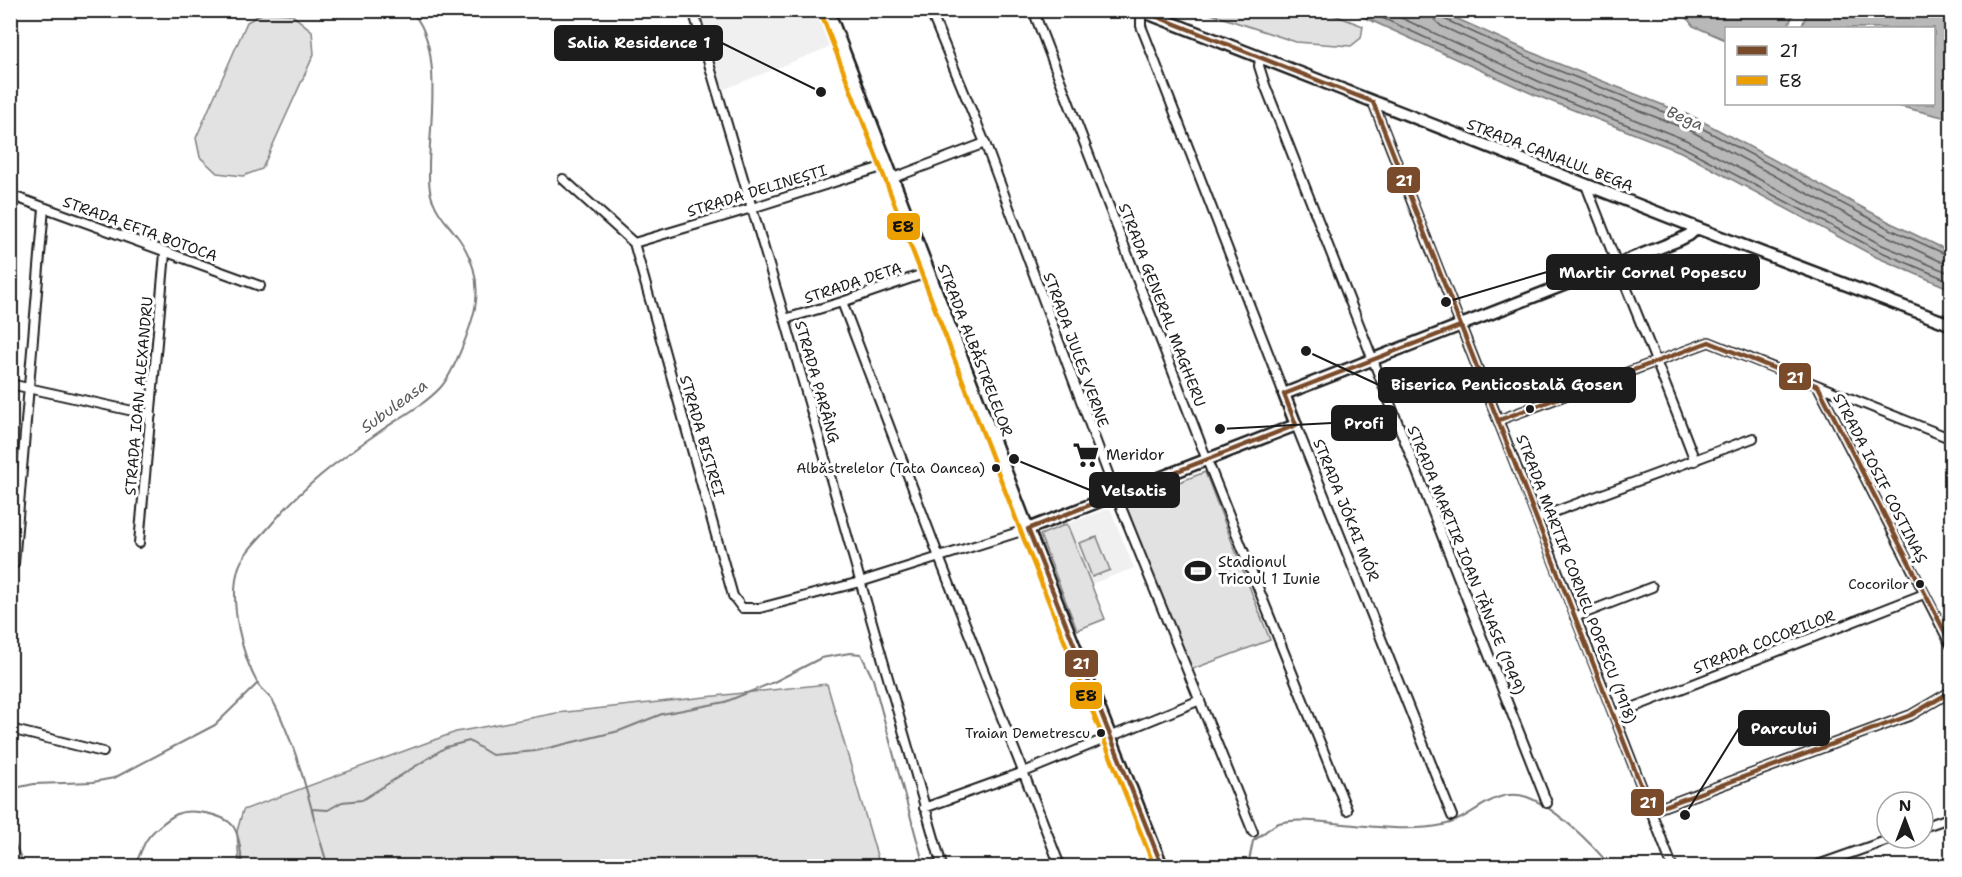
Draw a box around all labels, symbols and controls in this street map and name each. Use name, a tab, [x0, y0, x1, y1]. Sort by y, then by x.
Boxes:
callout: Salia Residence 1	[555, 26, 722, 60]
legend	[1725, 27, 1935, 105]
text: Salia Residence 1	[568, 32, 710, 53]
text: 21	[1779, 39, 1798, 63]
text: E8	[1779, 69, 1802, 93]
water label: Bega	[1663, 101, 1707, 135]
street label: STRADA CANALUL BEGA	[1464, 114, 1636, 196]
street label: STRADA DELINEȘTI	[685, 160, 830, 223]
line badge: 21	[1386, 166, 1421, 194]
text: 21	[1395, 170, 1413, 191]
street label: STRADA EFTA BOTOCA	[60, 192, 220, 266]
street label: STRADA GENERAL MAGHERU	[1114, 200, 1210, 410]
line badge: E8	[886, 212, 921, 241]
text: E8	[892, 216, 914, 237]
callout: Martir Cornel Popescu	[1547, 255, 1759, 289]
street label: STRADA DETA	[802, 258, 905, 308]
street label: STRADA ALBĂSTRELELOR	[933, 260, 1018, 439]
text: Martir Cornel Popescu	[1559, 262, 1747, 283]
street label: STRADA JULES VERNE	[1039, 270, 1113, 430]
street label: STRADA IOAN ALEXANDRU	[120, 296, 158, 496]
street label: STRADA PARÂNG	[790, 318, 845, 446]
line badge: 21	[1778, 362, 1812, 391]
text: 21	[1786, 367, 1804, 388]
callout: Biserica Penticostală Gosen	[1379, 368, 1635, 402]
street label: STRADA BISTREI	[675, 373, 729, 499]
text: Biserica Penticostală Gosen	[1391, 374, 1623, 395]
water label: Subuleasa	[356, 375, 432, 437]
street label: STRADA IOSIF COSTINAȘ	[1827, 390, 1932, 567]
unlabelled marker	[1524, 403, 1536, 415]
callout: Profi	[1332, 406, 1396, 440]
text: Profi	[1344, 413, 1384, 434]
street label: STRADA MARTIR IOAN TĂNASE (1949)	[1403, 422, 1530, 697]
street label: STRADA MARTIR CORNEL POPESCU (1918)	[1511, 432, 1641, 726]
street label: STRADA JÓKAI MÓR	[1308, 435, 1385, 584]
supermarket icon: Meridor	[1071, 440, 1101, 470]
place label: Meridor	[1106, 445, 1165, 465]
place label: Albăstrelelor (Tata Oancea)	[796, 459, 985, 477]
marker: Albăstrelelor (Tata Oancea)	[990, 462, 1002, 474]
callout: Velsatis	[1090, 473, 1179, 507]
text: Velsatis	[1101, 480, 1167, 501]
place label: Stadionul Tricoul 1 Iunie	[1218, 552, 1320, 589]
sports icon: Stadionul Tricoul 1 Iunie	[1183, 556, 1213, 586]
place label: Cocorilor	[1848, 575, 1909, 593]
marker: Cocorilor	[1914, 578, 1926, 590]
street label: STRADA COCORILOR	[1690, 606, 1838, 678]
line badge: 21	[1064, 649, 1099, 678]
text: 21	[1072, 653, 1090, 674]
line badge: E8	[1069, 681, 1103, 710]
text: E8	[1075, 685, 1097, 706]
callout: Parcului	[1739, 711, 1829, 745]
text: Parcului	[1751, 718, 1817, 739]
place label: Traian Demetrescu	[965, 724, 1090, 742]
marker: Traian Demetrescu	[1095, 727, 1107, 739]
line badge: 21	[1630, 788, 1665, 817]
north arrow	[1875, 790, 1935, 850]
text: 21	[1639, 792, 1657, 813]
text: N	[1899, 795, 1911, 816]

